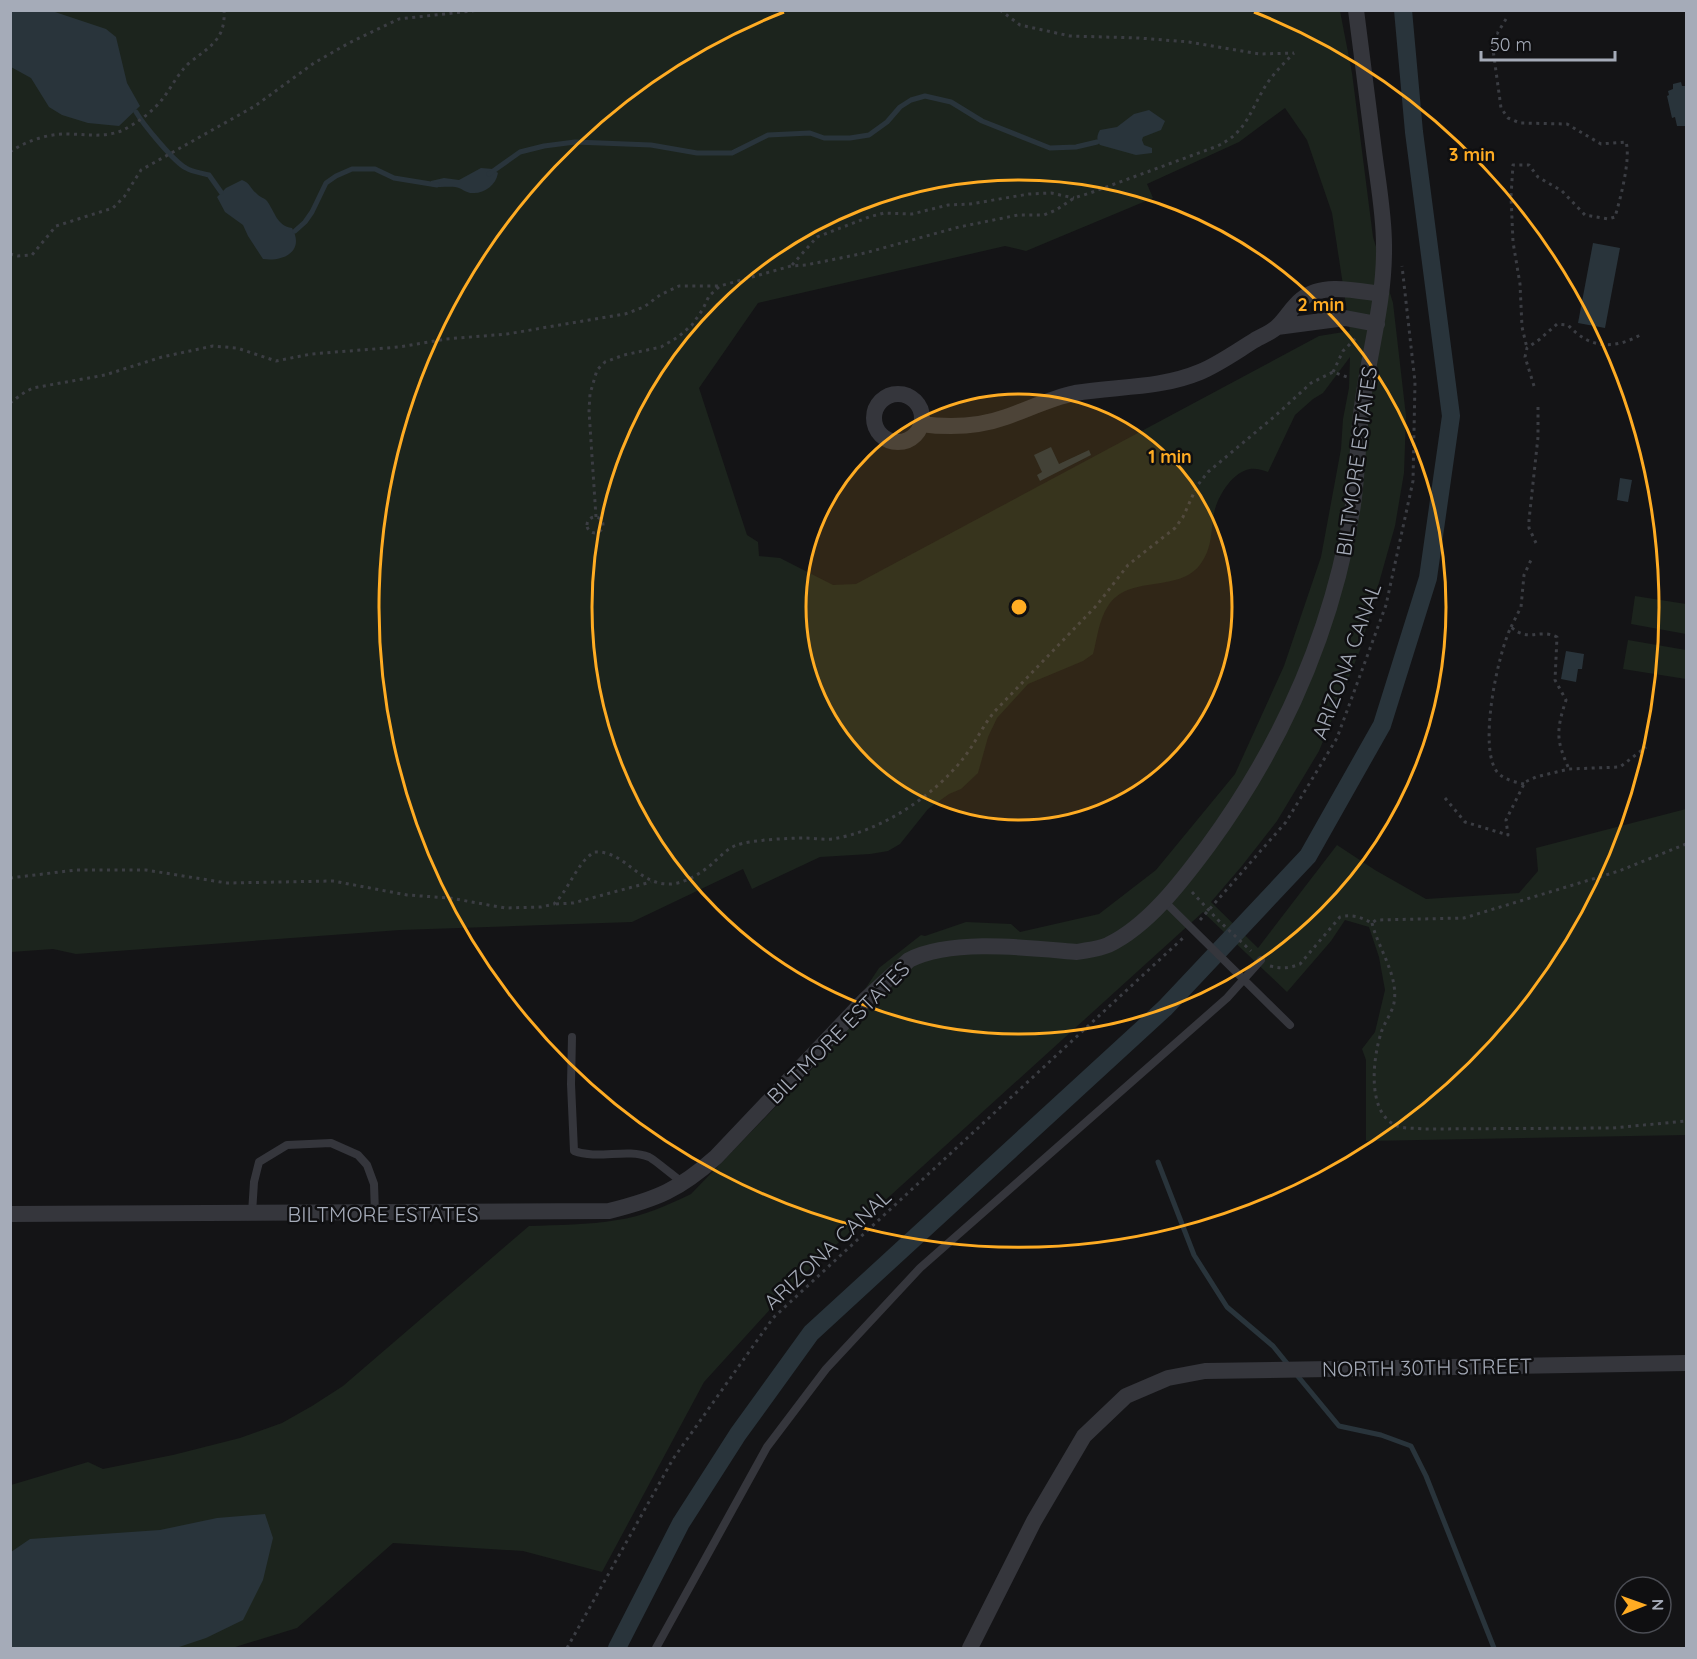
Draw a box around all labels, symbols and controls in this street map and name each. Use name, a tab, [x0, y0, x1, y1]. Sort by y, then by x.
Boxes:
scale bar	[1481, 24, 1614, 62]
text: 50 m	[1490, 33, 1532, 56]
text: 3 min	[1449, 143, 1495, 166]
text: 2 min	[1298, 293, 1344, 316]
street label: BILTMORE ESTATES	[1330, 365, 1382, 557]
text: 1 min	[1148, 445, 1192, 468]
street label: ARIZONA CANAL	[1306, 579, 1386, 743]
centre of rings	[1009, 597, 1029, 617]
street label: BILTMORE ESTATES	[761, 955, 915, 1109]
street label: ARIZONA CANAL	[758, 1183, 896, 1315]
street label: BILTMORE ESTATES	[287, 1201, 479, 1227]
street label: NORTH 30TH STREET	[1322, 1352, 1532, 1382]
north arrow	[1613, 1575, 1673, 1635]
text: N	[1648, 1599, 1668, 1611]

